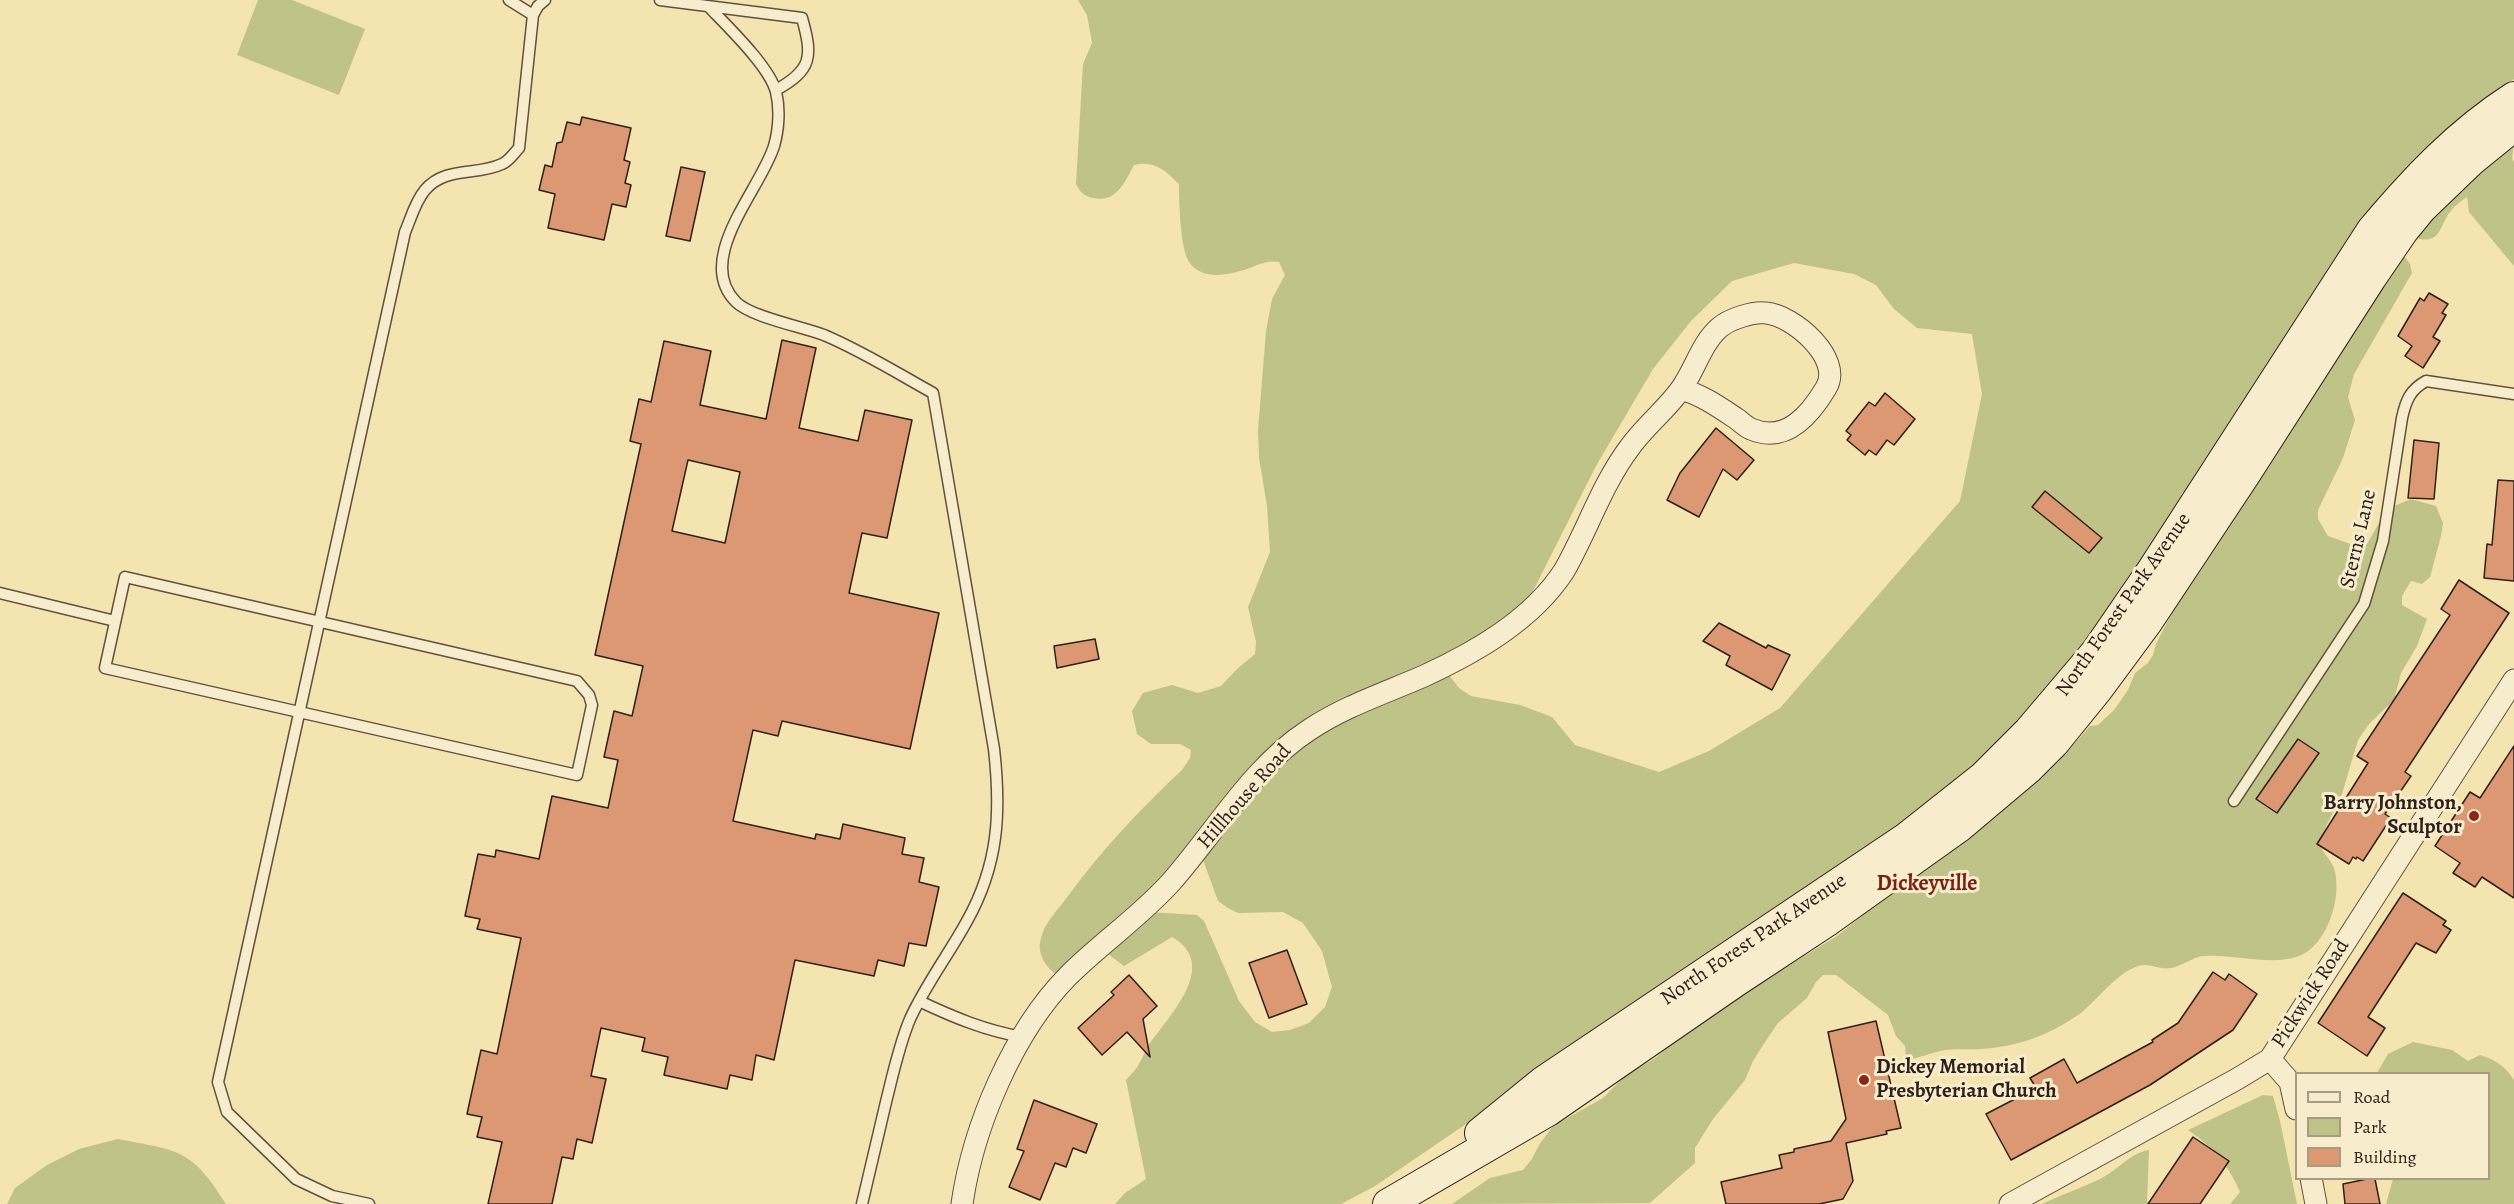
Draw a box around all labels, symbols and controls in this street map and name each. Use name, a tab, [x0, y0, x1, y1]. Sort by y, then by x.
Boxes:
street label: Sterns Lane	[2335, 487, 2383, 591]
street label: North Forest Park Avenue	[2051, 508, 2197, 702]
street label: Hillhouse Road	[1193, 739, 1297, 855]
place label: Barry Johnston, Sculptor	[2324, 791, 2462, 841]
marker: Barry Johnston, Sculptor	[2467, 809, 2481, 823]
street label: North Forest Park Avenue	[1656, 868, 1852, 1012]
district label: Dickeyville	[1877, 872, 1977, 898]
street label: Pickwick Road	[2267, 935, 2355, 1053]
place label: Dickey Memorial Presbyterian Church	[1876, 1055, 2057, 1105]
legend	[2295, 1072, 2490, 1180]
marker: Dickey Memorial Presbyterian Church	[1857, 1073, 1871, 1087]
text: Road	[2353, 1085, 2390, 1109]
text: Park	[2353, 1115, 2387, 1139]
text: Building	[2353, 1145, 2417, 1169]

